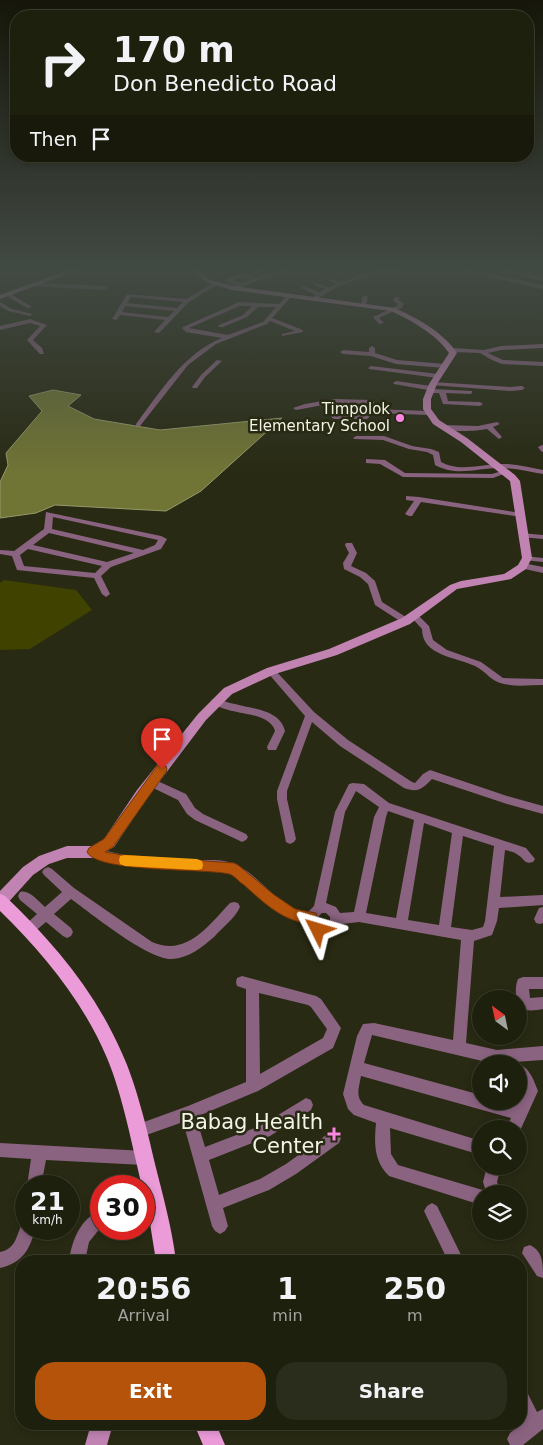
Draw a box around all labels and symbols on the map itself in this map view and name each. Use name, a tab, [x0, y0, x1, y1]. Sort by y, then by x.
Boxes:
place label: Timpolok Elementary School	[249, 400, 390, 435]
marker: Timpolok Elementary School	[394, 412, 406, 424]
pin	[141, 718, 183, 769]
position arrow	[291, 903, 343, 955]
north arrow	[472, 990, 528, 1045]
place label: Babag Health Center	[181, 1110, 323, 1158]
marker: Babag Health Center	[327, 1127, 341, 1141]
speed limit sign: 30	[90, 1175, 155, 1240]

